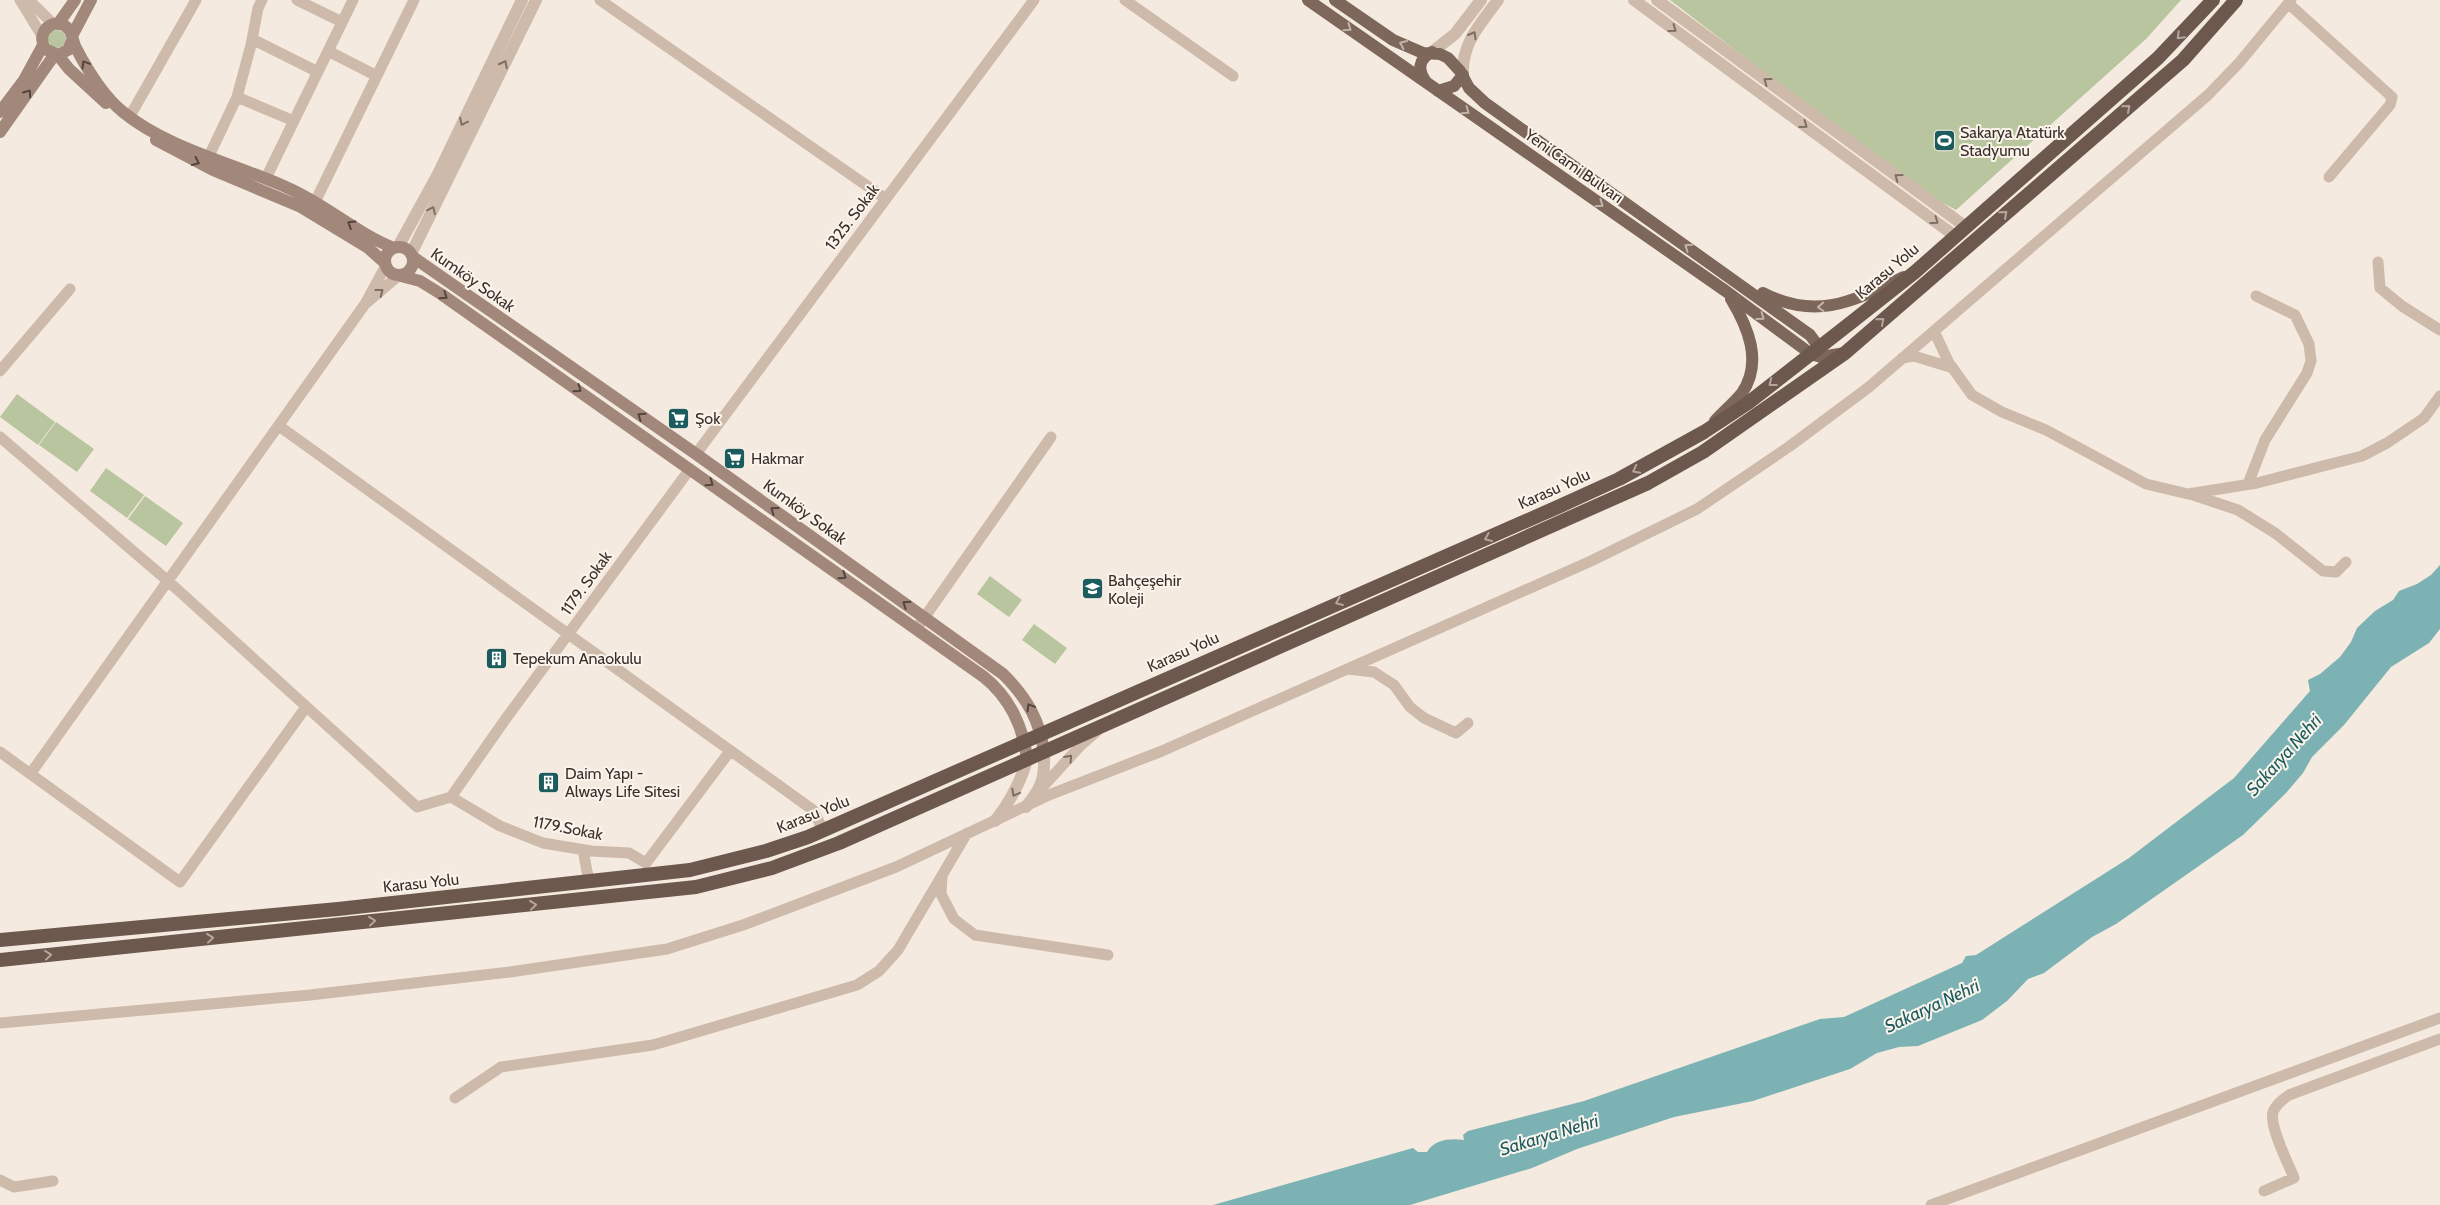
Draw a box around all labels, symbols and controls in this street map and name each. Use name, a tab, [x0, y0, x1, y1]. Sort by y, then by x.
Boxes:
one-way arrow	[1342, 22, 1351, 31]
one-way arrow	[1667, 23, 1677, 32]
one-way arrow	[2177, 30, 2186, 39]
one-way arrow	[1467, 31, 1477, 40]
one-way arrow	[1399, 41, 1408, 51]
one-way arrow	[498, 60, 508, 69]
one-way arrow	[82, 61, 92, 70]
one-way arrow	[1763, 78, 1773, 87]
one-way arrow	[22, 89, 31, 99]
one-way arrow	[1461, 105, 1470, 114]
one-way arrow	[2121, 105, 2130, 114]
one-way arrow	[459, 117, 469, 126]
one-way arrow	[1798, 119, 1808, 128]
place label: Sakarya Atatürk Stadyumu	[1960, 123, 2065, 160]
street label: Yeni Cami Bulvarı	[1520, 124, 1627, 207]
sports icon: Sakarya Atatürk Stadyumu	[1932, 129, 1956, 153]
one-way arrow	[191, 156, 200, 166]
one-way arrow	[1894, 174, 1904, 183]
street label: 1325. Sokak	[821, 180, 884, 254]
one-way arrow	[1594, 198, 1604, 207]
one-way arrow	[425, 206, 436, 215]
one-way arrow	[1999, 211, 2008, 220]
one-way arrow	[1929, 215, 1939, 224]
one-way arrow	[348, 221, 357, 230]
street label: Karasu Yolu	[1852, 239, 1922, 303]
street label: Kumköy Sokak	[427, 244, 519, 316]
one-way arrow	[1684, 244, 1694, 253]
one-way arrow	[374, 290, 383, 298]
one-way arrow	[439, 290, 448, 299]
one-way arrow	[1817, 302, 1824, 312]
one-way arrow	[1755, 312, 1764, 320]
one-way arrow	[1876, 317, 1885, 326]
one-way arrow	[1769, 378, 1778, 387]
one-way arrow	[572, 383, 582, 392]
supermarket icon: Şok	[667, 406, 691, 430]
place label: Şok	[695, 409, 721, 428]
one-way arrow	[638, 413, 647, 422]
supermarket icon: Hakmar	[723, 446, 747, 470]
place label: Hakmar	[751, 449, 805, 468]
one-way arrow	[1632, 464, 1641, 474]
street label: Karasu Yolu	[1515, 465, 1593, 513]
street label: Kumköy Sokak	[760, 475, 851, 549]
one-way arrow	[705, 477, 714, 486]
one-way arrow	[770, 507, 780, 516]
one-way arrow	[1484, 531, 1493, 542]
street label: 1179. Sokak	[556, 547, 616, 619]
one-way arrow	[838, 570, 847, 579]
place label: Bahçeşehir Koleji	[1108, 571, 1182, 608]
school or university icon: Bahçeşehir Koleji	[1080, 577, 1104, 601]
one-way arrow	[1335, 597, 1343, 607]
one-way arrow	[903, 601, 912, 610]
street label: Karasu Yolu	[1144, 628, 1222, 676]
building icon: Tepekum Anaokulu	[485, 646, 509, 670]
place label: Tepekum Anaokulu	[513, 649, 642, 668]
one-way arrow	[1027, 704, 1037, 713]
water label: Sakarya Nehri	[2242, 709, 2327, 800]
one-way arrow	[1063, 755, 1072, 764]
place label: Daim Yapı - Always Life Sitesi	[565, 764, 680, 801]
building icon: Daim Yapı - Always Life Sitesi	[537, 770, 561, 794]
one-way arrow	[1011, 787, 1021, 796]
street label: Karasu Yolu	[774, 791, 852, 837]
street label: 1179.Sokak	[532, 812, 605, 844]
street label: Karasu Yolu	[382, 870, 460, 896]
one-way arrow	[530, 899, 538, 910]
one-way arrow	[368, 916, 376, 927]
one-way arrow	[206, 933, 214, 944]
one-way arrow	[45, 949, 53, 960]
water label: Sakarya Nehri	[1881, 974, 1984, 1038]
water label: Sakarya Nehri	[1497, 1109, 1602, 1160]

